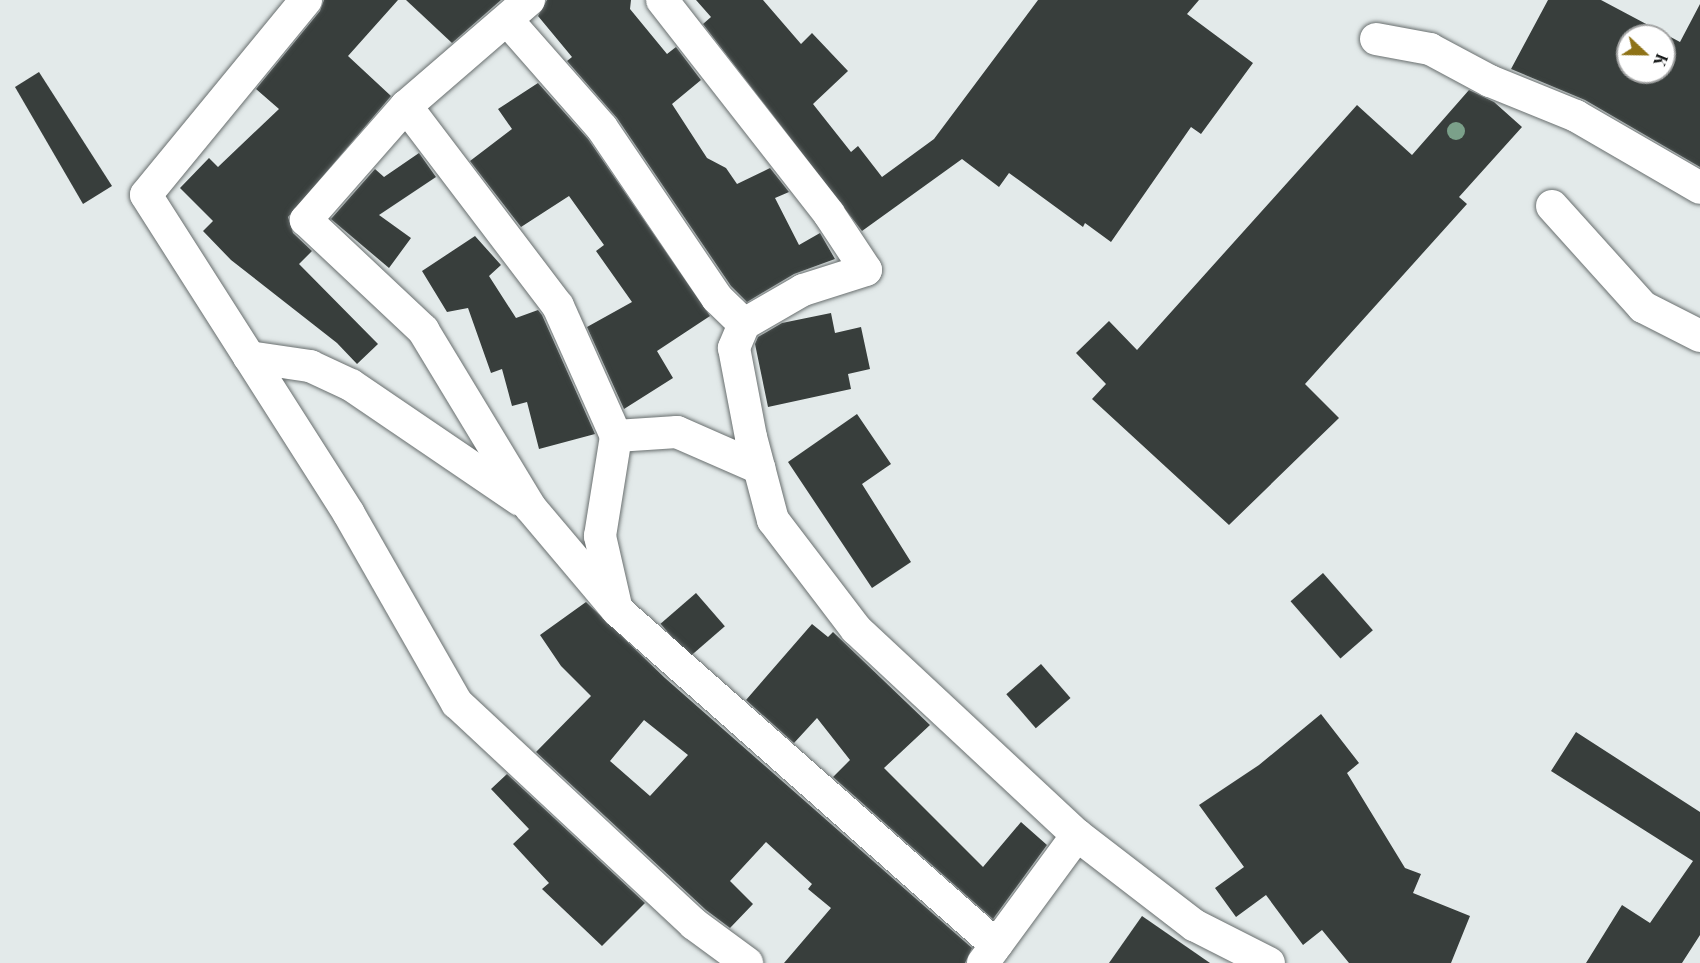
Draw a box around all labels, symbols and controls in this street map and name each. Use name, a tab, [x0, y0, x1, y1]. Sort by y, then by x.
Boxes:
north arrow	[1616, 24, 1676, 84]
text: K	[1649, 51, 1673, 69]

